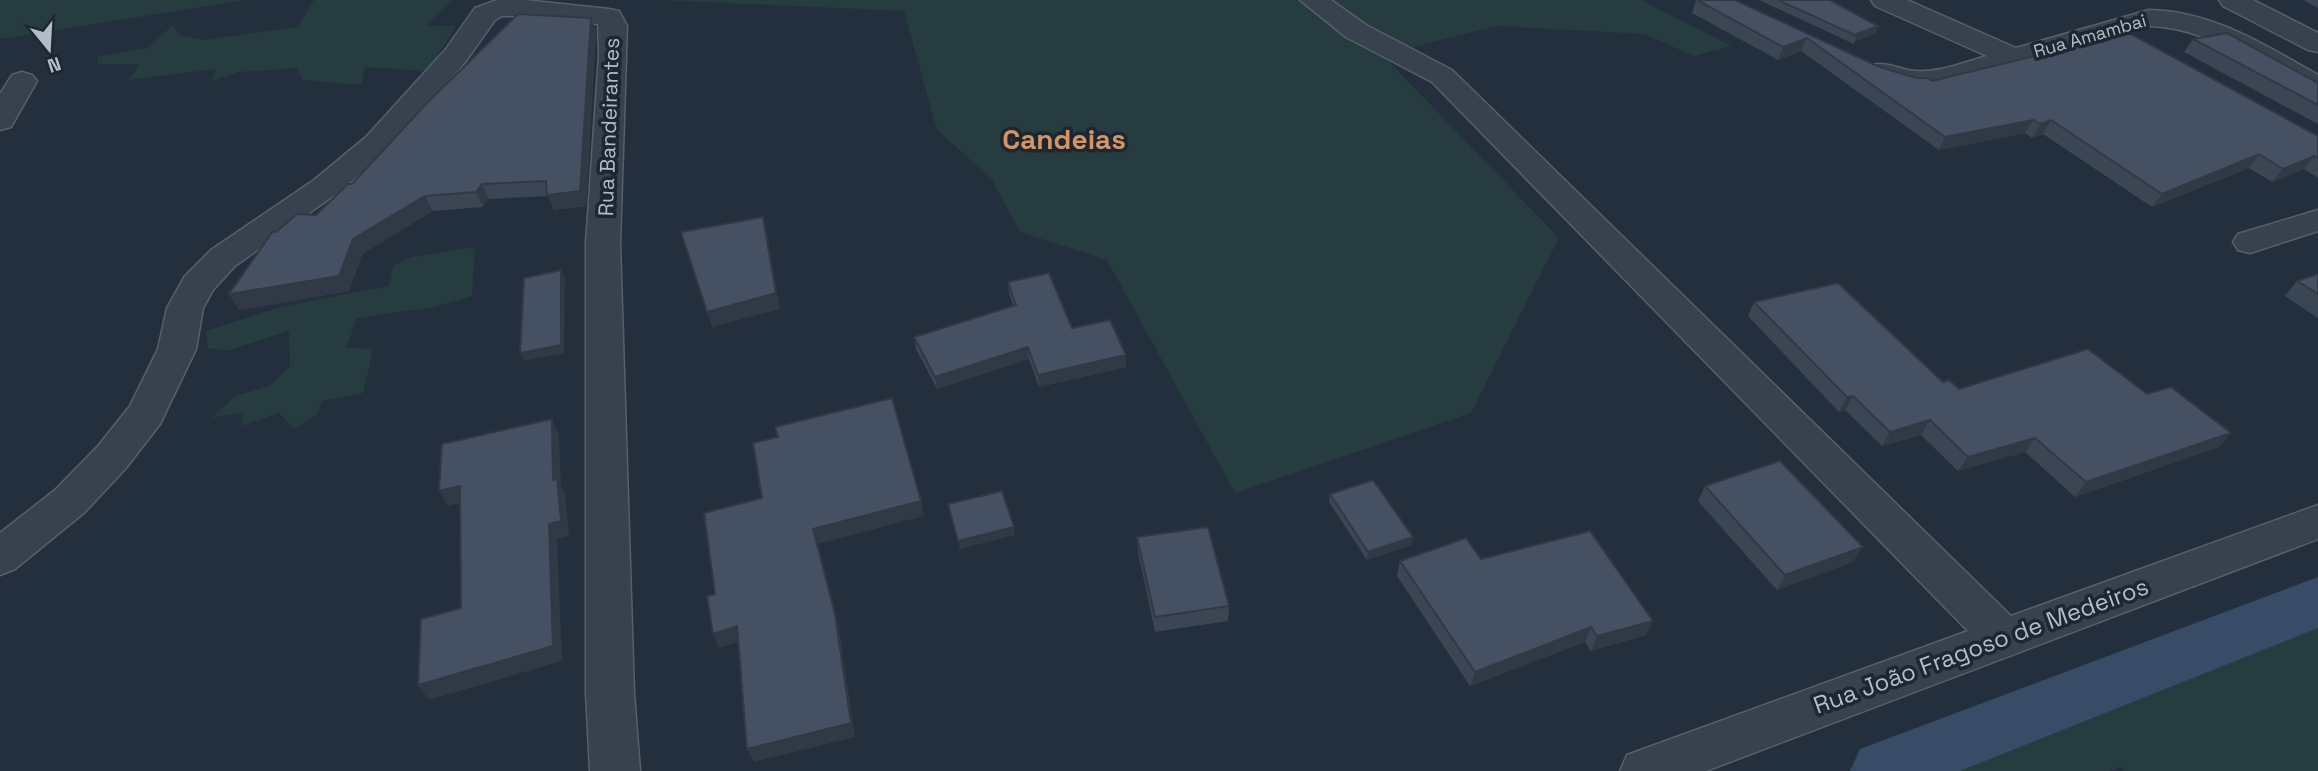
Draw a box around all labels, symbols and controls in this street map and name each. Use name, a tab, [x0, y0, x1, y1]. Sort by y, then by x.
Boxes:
street label: Rua Amambai	[2031, 8, 2149, 63]
north arrow	[14, 14, 84, 84]
street label: Rua Bandeirantes	[592, 37, 625, 217]
text: N	[44, 51, 64, 79]
district label: Candeias	[1002, 121, 1126, 157]
street label: Rua João Fragoso de Medeiros	[1809, 570, 2153, 721]

